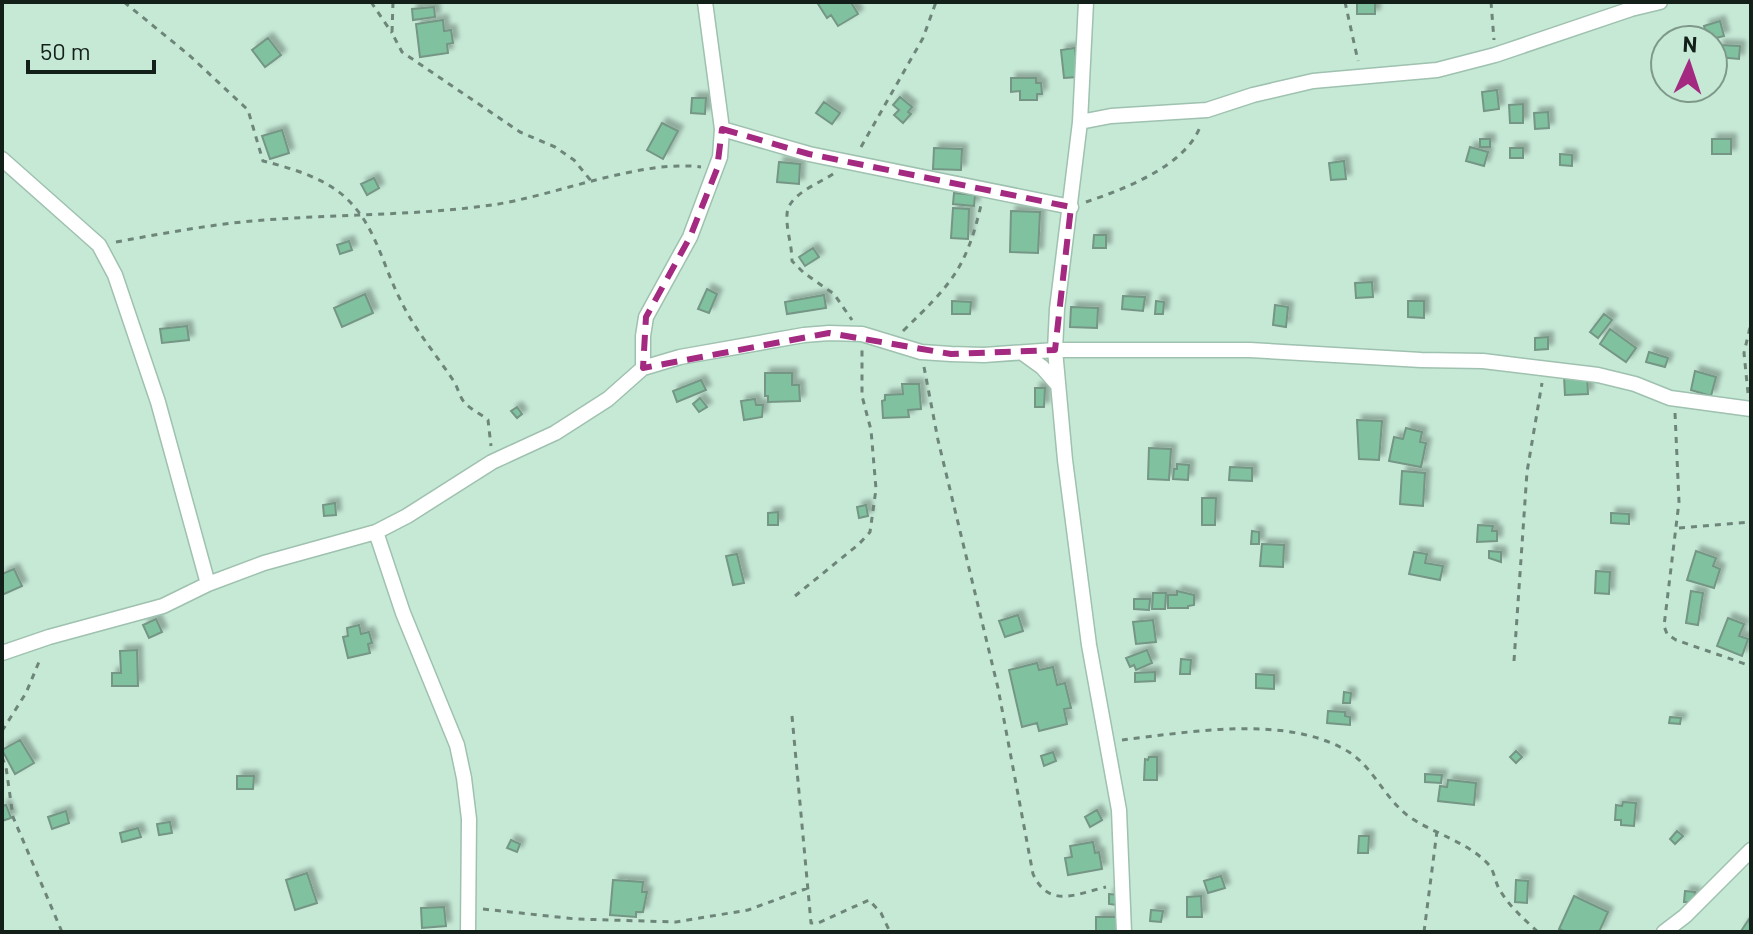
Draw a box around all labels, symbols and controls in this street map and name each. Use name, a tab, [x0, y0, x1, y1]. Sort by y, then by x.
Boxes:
scale bar	[28, 24, 154, 74]
north arrow	[1649, 24, 1729, 104]
text: N	[1682, 30, 1698, 56]
text: 50 m	[40, 36, 91, 65]

